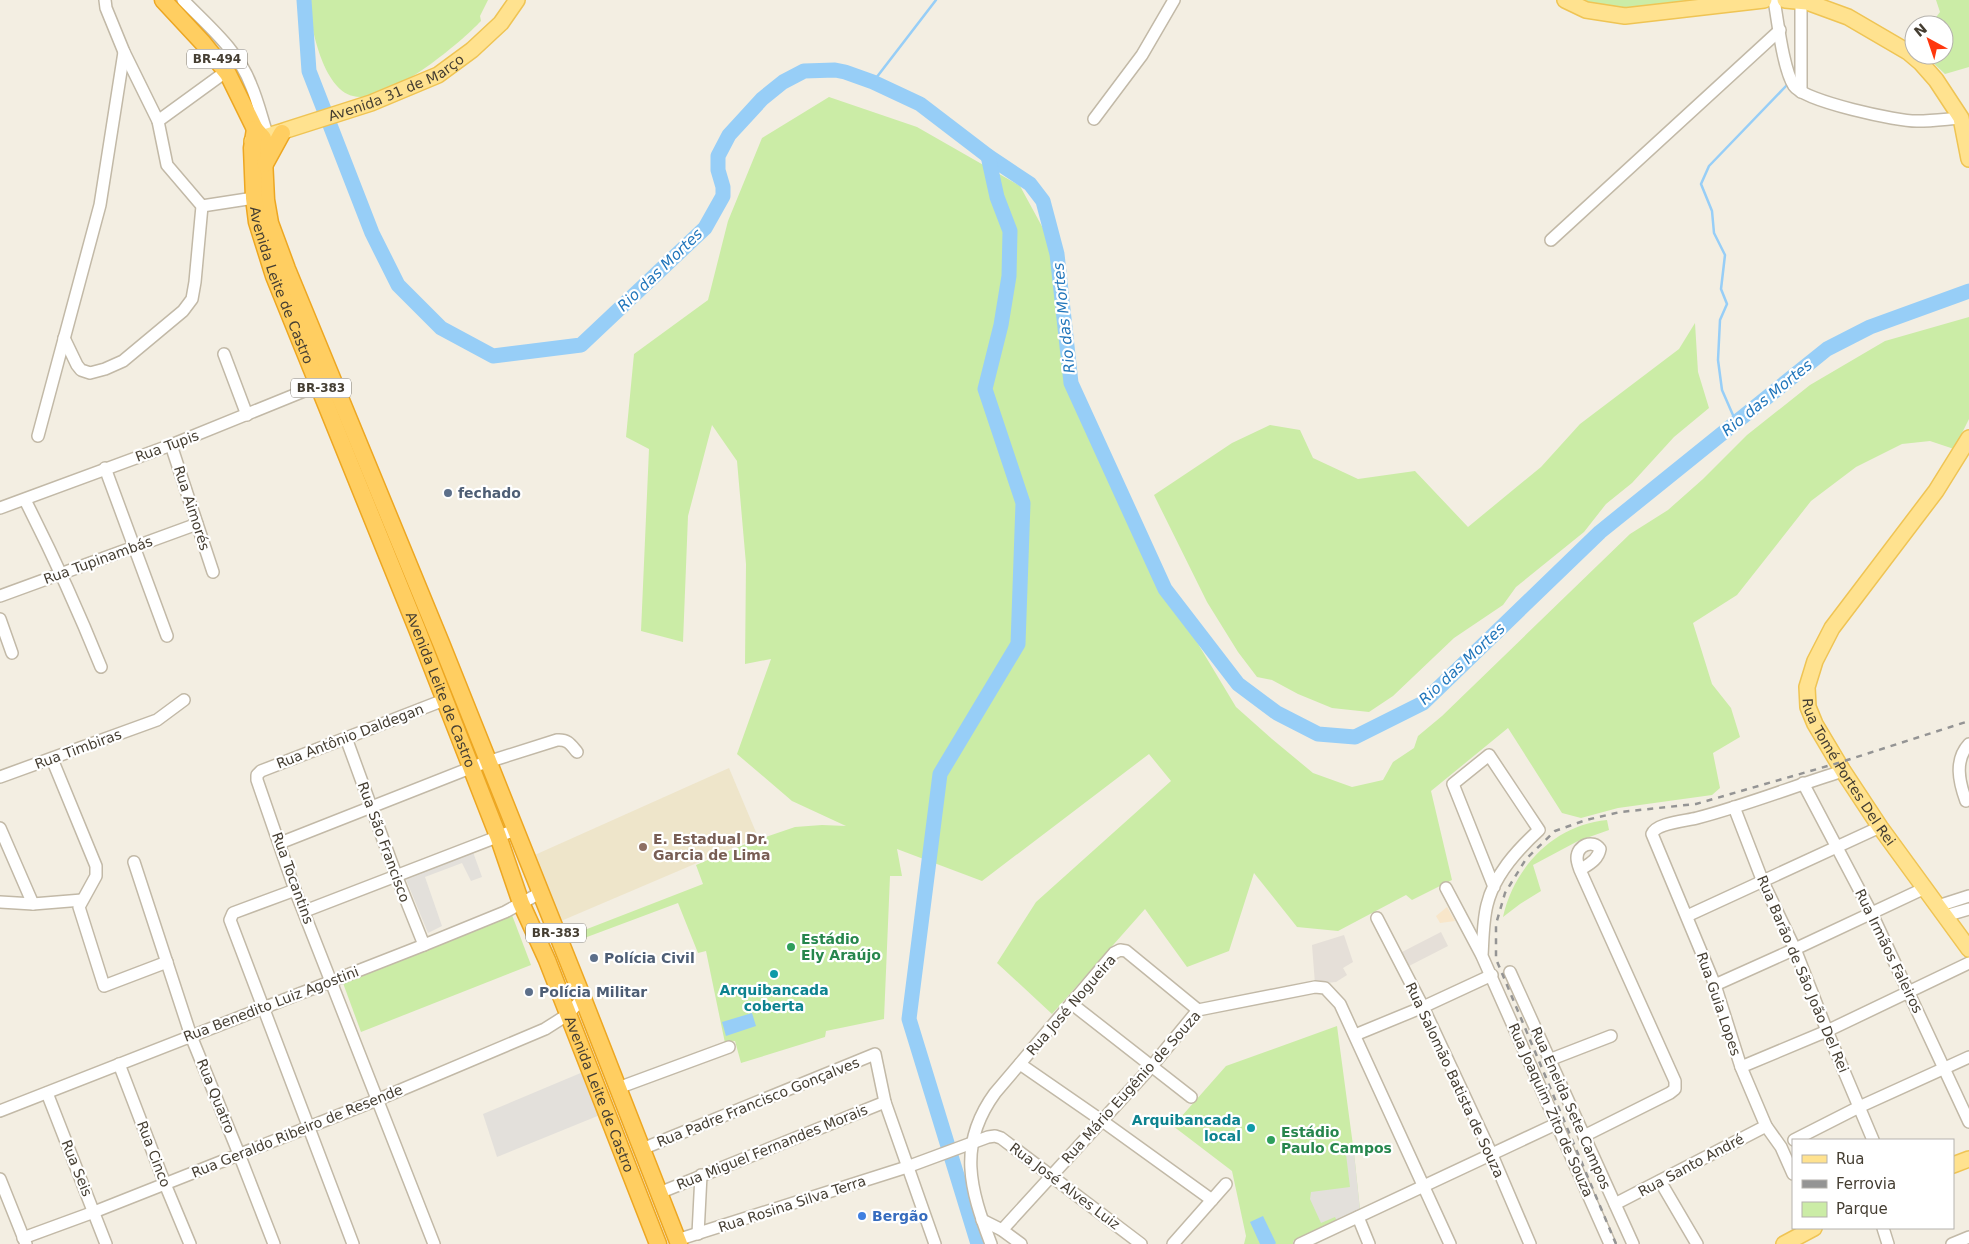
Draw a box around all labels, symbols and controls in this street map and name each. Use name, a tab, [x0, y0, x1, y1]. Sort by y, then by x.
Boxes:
north arrow	[1904, 15, 1954, 65]
text: N	[1911, 20, 1930, 40]
road number: BR-494	[187, 50, 247, 68]
street label: Avenida 31 de Março	[326, 51, 467, 124]
street label: Avenida Leite de Castro	[247, 206, 317, 366]
water label: Rio das Mortes	[614, 225, 706, 315]
water label: Rio das Mortes	[1049, 262, 1079, 374]
water label: Rio das Mortes	[1718, 356, 1816, 440]
road number: BR-383	[291, 378, 351, 398]
street label: Rua Tupis	[133, 427, 201, 465]
street label: Rua Aimorés	[171, 464, 213, 552]
place label: fechado	[458, 485, 521, 501]
marker: fechado	[442, 487, 454, 499]
street label: Rua Tupinambás	[41, 533, 155, 587]
street label: Avenida Leite de Castro	[403, 609, 478, 770]
water label: Rio das Mortes	[1415, 619, 1509, 708]
street label: Rua Tomé Portes Del Rei	[1800, 698, 1899, 849]
street label: Rua Antônio Daldegan	[274, 701, 426, 771]
street label: Rua Timbiras	[32, 726, 124, 772]
street label: Rua São Francisco	[355, 780, 413, 904]
street label: Rua Tocantins	[269, 830, 317, 926]
place label: E. Estadual Dr. Garcia de Lima	[653, 831, 770, 863]
marker: E. Estadual Dr. Garcia de Lima	[637, 841, 649, 853]
street label: Rua Barão de São João Del Rei	[1754, 873, 1852, 1075]
street label: Rua Irmãos Faleiros	[1852, 886, 1926, 1016]
road number: BR-383	[526, 924, 586, 942]
place label: Estádio Ely Araújo	[801, 931, 881, 963]
marker: Estádio Ely Araújo	[785, 941, 797, 953]
place label: Polícia Civil	[604, 950, 695, 966]
street label: Rua Guia Lopes	[1694, 950, 1744, 1058]
marker: Polícia Civil	[588, 952, 600, 964]
street label: Rua José Nogueira	[1023, 952, 1119, 1058]
street label: Rua Benedito Luiz Agostini	[181, 963, 361, 1045]
marker: Arquibancada coberta	[768, 968, 780, 980]
street label: Rua Salomão Batista de Souza	[1403, 980, 1507, 1180]
place label: Arquibancada coberta	[719, 982, 829, 1014]
place label: Polícia Militar	[539, 984, 647, 1000]
marker: Polícia Militar	[523, 986, 535, 998]
street label: Rua Mário Eugênio de Souza	[1058, 1008, 1204, 1166]
street label: Avenida Leite de Castro	[562, 1014, 637, 1175]
street label: Rua Joaquim Zito de Souza	[1505, 1021, 1597, 1199]
street label: Rua Eneida Sete Campos	[1528, 1024, 1614, 1192]
street label: Rua Padre Francisco Gonçalves	[654, 1054, 862, 1150]
street label: Rua Quatro	[194, 1056, 238, 1136]
street label: Rua Geraldo Ribeiro de Resende	[189, 1081, 405, 1181]
street label: Rua Miguel Fernandes Morais	[674, 1101, 870, 1193]
place label: Arquibancada local	[1132, 1112, 1241, 1144]
street label: Rua Cinco	[134, 1119, 174, 1189]
marker: Arquibancada local	[1245, 1122, 1257, 1134]
place label: Estádio Paulo Campos	[1281, 1124, 1392, 1156]
street label: Rua Santo André	[1635, 1130, 1747, 1200]
marker: Estádio Paulo Campos	[1265, 1134, 1277, 1146]
street label: Rua Seis	[58, 1137, 96, 1199]
street label: Rua José Alves Luiz	[1007, 1139, 1123, 1233]
legend	[1792, 1139, 1954, 1229]
text: Rua	[1836, 1150, 1864, 1168]
street label: Rua Rosina Silva Terra	[716, 1173, 868, 1235]
text: Ferrovia	[1836, 1175, 1896, 1193]
text: Parque	[1836, 1200, 1888, 1218]
place label: Bergão	[872, 1208, 929, 1224]
marker: Bergão	[856, 1210, 868, 1222]

